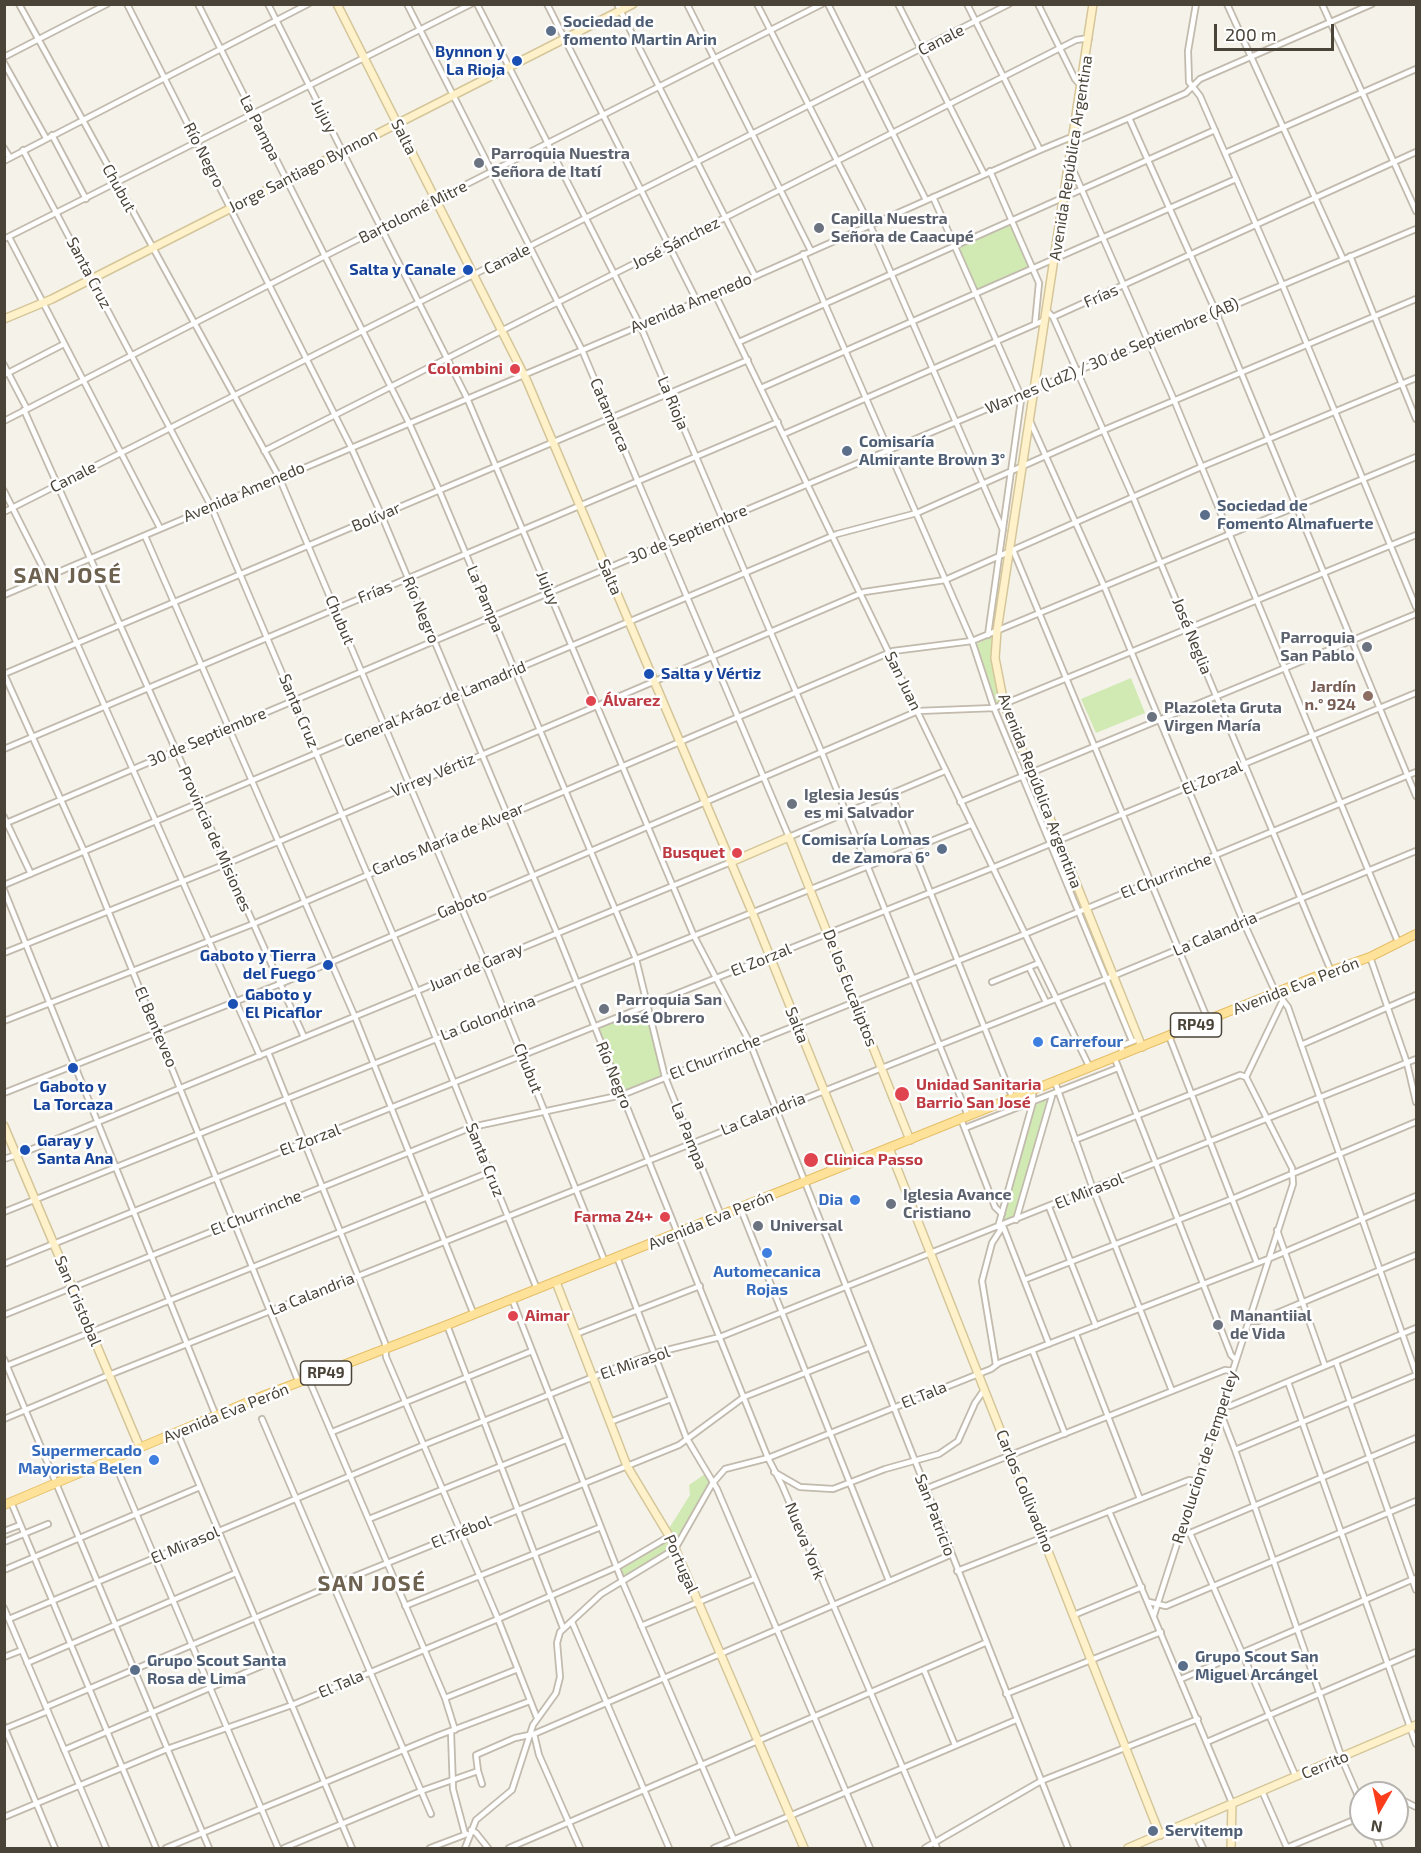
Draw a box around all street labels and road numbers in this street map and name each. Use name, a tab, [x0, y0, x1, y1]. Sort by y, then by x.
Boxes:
street label: Canale	[915, 20, 967, 60]
street label: Avenida República Argentina	[1045, 54, 1097, 262]
street label: La Pampa	[235, 92, 285, 164]
street label: Jujuy	[307, 96, 341, 136]
street label: Salta	[387, 116, 421, 158]
street label: Río Negro	[179, 119, 229, 191]
street label: Jorge Santiago Bynnon	[225, 125, 381, 217]
street label: Chubut	[98, 161, 140, 215]
street label: Bartolomé Mitre	[356, 176, 470, 248]
street label: José Sánchez	[629, 213, 723, 273]
street label: Santa Cruz	[62, 234, 116, 312]
street label: Canale	[481, 239, 533, 279]
street label: Avenida Amenedo	[627, 269, 755, 337]
street label: Frías	[1081, 280, 1121, 312]
street label: Warnes (LdZ) / 30 de Septiembre (AB)	[982, 294, 1242, 418]
street label: La Rioja	[653, 373, 693, 433]
street label: Catamarca	[586, 375, 634, 455]
street label: Canale	[47, 457, 99, 497]
street label: Avenida Amenedo	[180, 458, 308, 526]
street label: Bolívar	[349, 498, 403, 536]
street label: 30 de Septiembre	[626, 500, 750, 568]
street label: Salta	[594, 556, 626, 598]
street label: La Pampa	[462, 563, 508, 635]
street label: Jujuy	[532, 568, 564, 608]
street label: Río Negro	[398, 574, 444, 646]
street label: Frías	[355, 576, 395, 608]
street label: Chubut	[321, 592, 359, 648]
street label: José Neglia	[1168, 595, 1216, 677]
street label: San Juan	[881, 648, 925, 714]
street label: General Aráoz de Lamadrid	[341, 657, 529, 751]
street label: Santa Cruz	[275, 671, 323, 751]
street label: Avenida República Argentina	[994, 691, 1086, 891]
street label: 30 de Septiembre	[145, 703, 269, 771]
street label: Virrey Vértiz	[388, 749, 478, 801]
street label: El Zorzal	[1179, 757, 1245, 799]
street label: Provincia de Misiones	[174, 763, 256, 915]
street label: Carlos María de Alvear	[369, 798, 527, 880]
street label: El Churrinche	[1118, 849, 1214, 903]
street label: Gaboto	[434, 885, 490, 923]
street label: La Calandria	[1170, 908, 1260, 960]
street label: De los Eucaliptos	[819, 927, 881, 1049]
street label: Juan de Garay	[426, 939, 526, 995]
street label: El Zorzal	[728, 939, 794, 981]
street label: Avenida Eva Perón	[1230, 953, 1362, 1019]
street label: El Benteveo	[130, 984, 182, 1070]
street label: La Golondrina	[438, 991, 538, 1045]
street label: Salta	[781, 1004, 813, 1046]
road number: RP49	[1170, 1013, 1222, 1037]
street label: El Churrinche	[667, 1030, 763, 1084]
street label: Río Negro	[592, 1039, 636, 1111]
street label: Chubut	[509, 1040, 547, 1096]
street label: La Calandria	[718, 1088, 808, 1140]
street label: La Pampa	[667, 1100, 711, 1172]
street label: El Zorzal	[277, 1120, 343, 1160]
street label: Santa Cruz	[461, 1120, 509, 1200]
street label: El Mirasol	[1052, 1169, 1126, 1213]
street label: El Churrinche	[208, 1186, 304, 1240]
street label: Avenida Eva Perón	[645, 1186, 777, 1254]
street label: San Cristobal	[50, 1253, 106, 1349]
street label: La Calandria	[267, 1268, 357, 1320]
street label: El Mirasol	[598, 1342, 672, 1384]
road number: RP49	[300, 1361, 352, 1385]
street label: Revolucion de Temperley	[1168, 1368, 1242, 1546]
street label: El Tala	[898, 1377, 950, 1413]
street label: Avenida Eva Perón	[160, 1379, 292, 1447]
street label: Carlos Collivadino	[992, 1427, 1058, 1555]
street label: San Patricio	[911, 1471, 959, 1559]
street label: Nueva York	[781, 1500, 829, 1582]
street label: El Trébol	[428, 1511, 494, 1553]
street label: El Mirasol	[148, 1522, 222, 1568]
street label: Portugal	[660, 1532, 702, 1596]
street label: El Tala	[315, 1666, 367, 1702]
street label: Cerrito	[1298, 1746, 1352, 1784]

